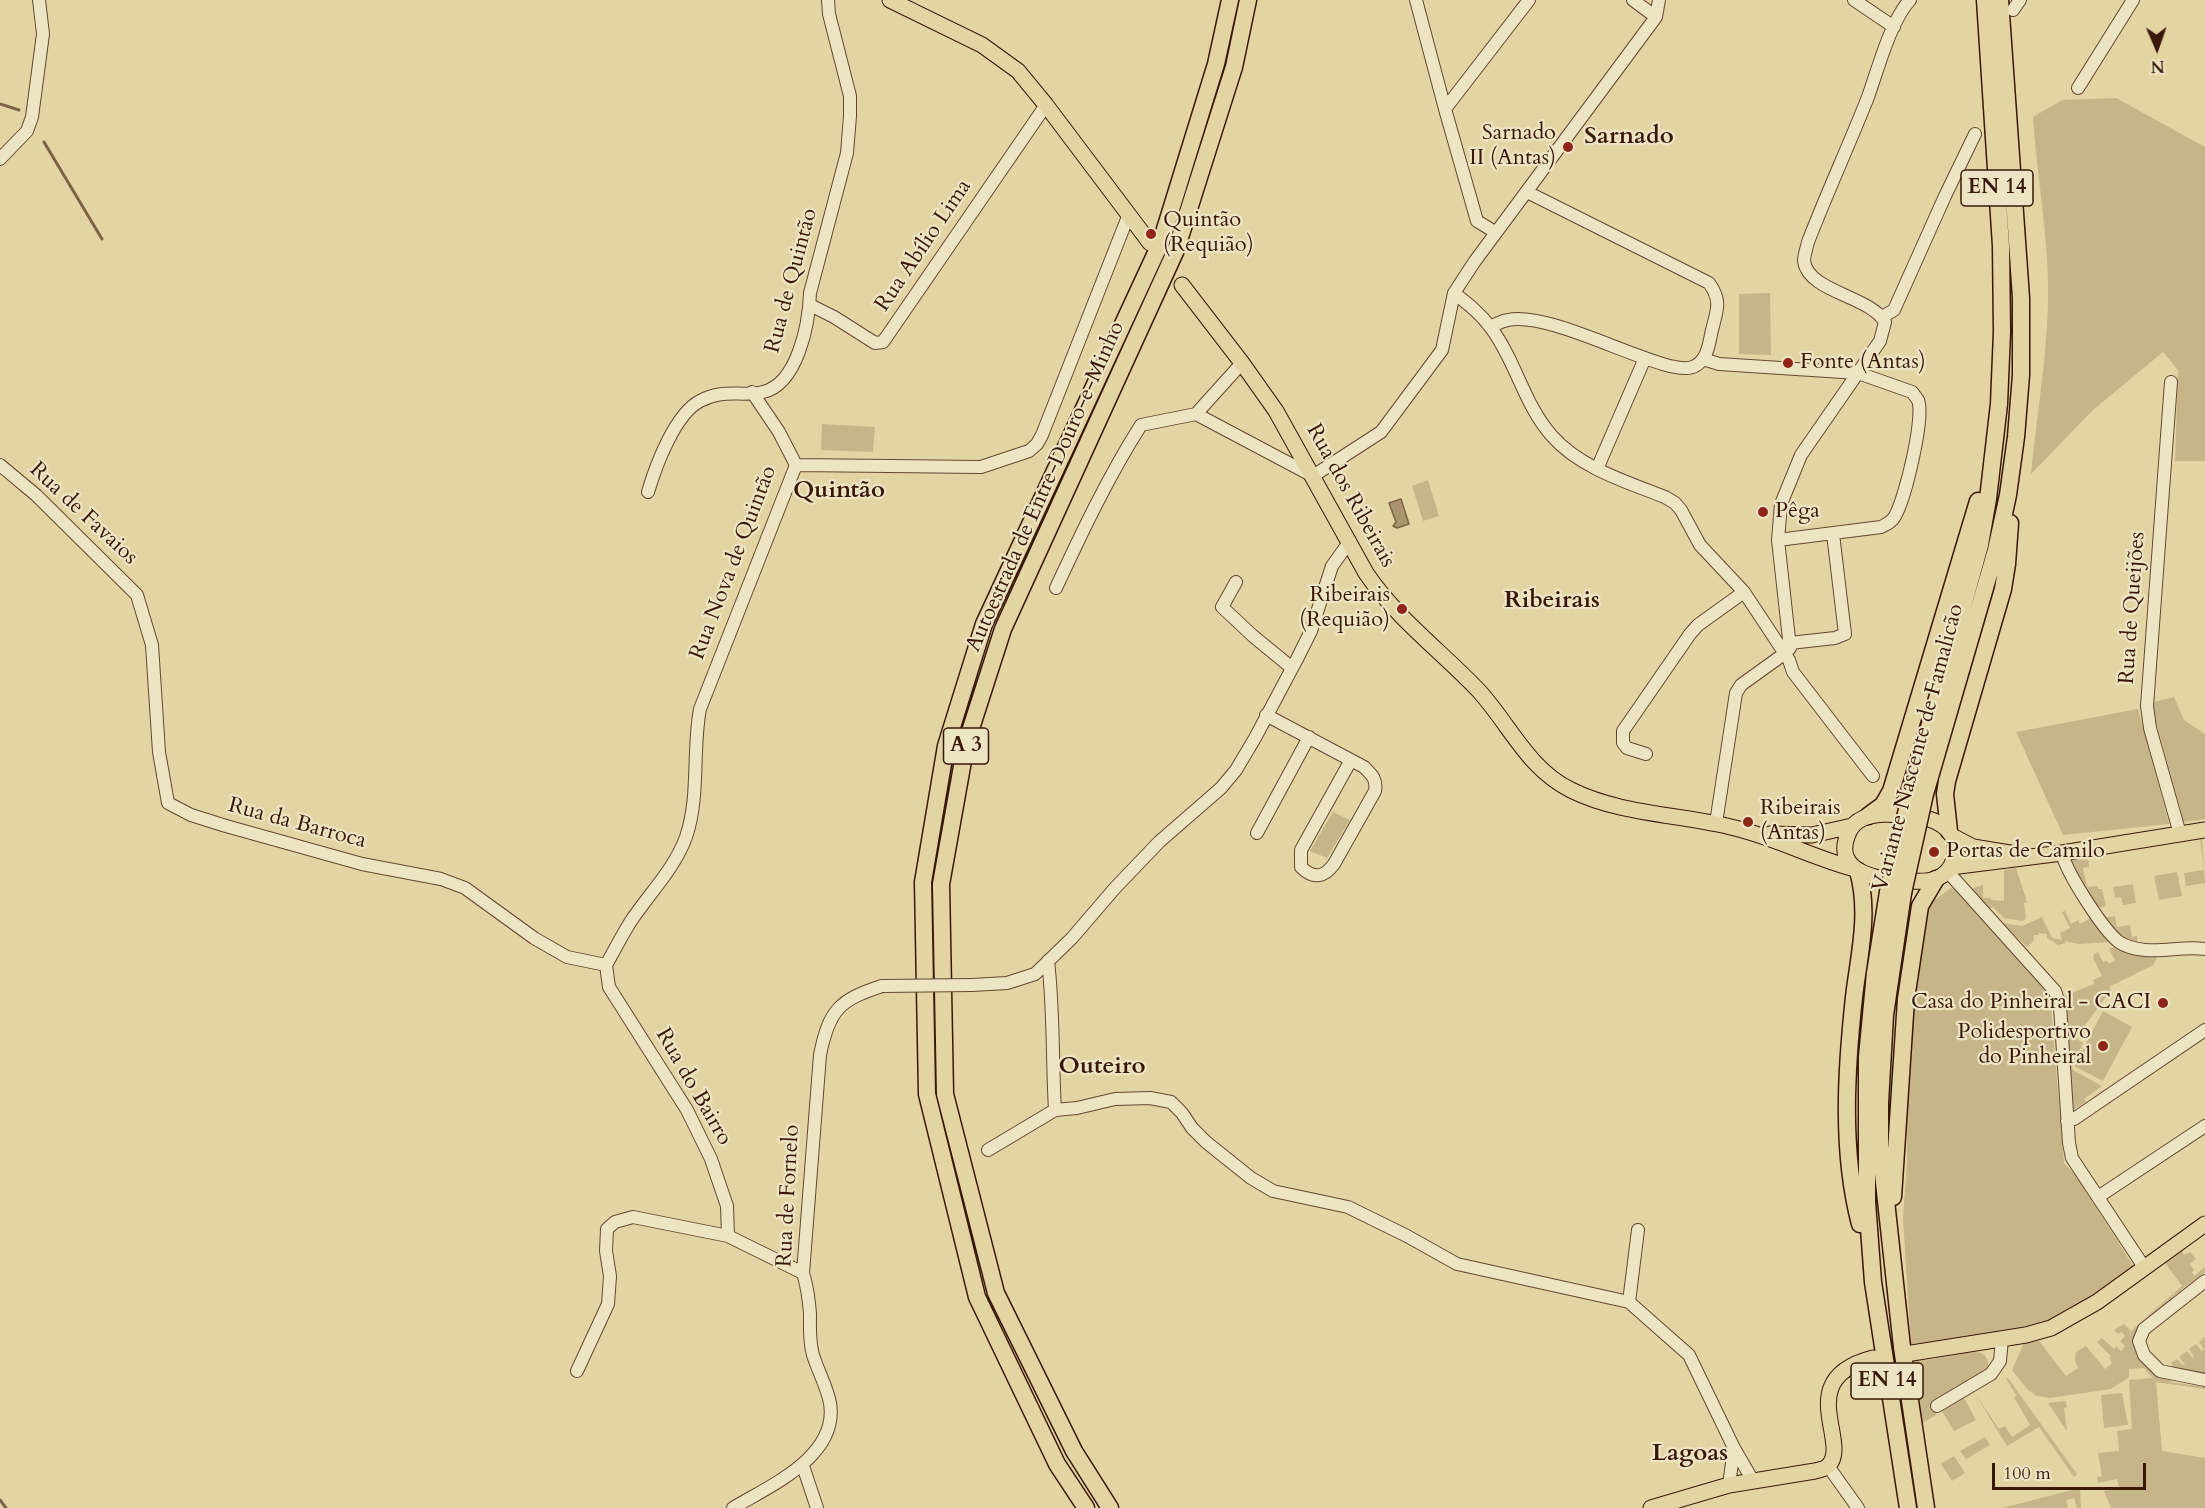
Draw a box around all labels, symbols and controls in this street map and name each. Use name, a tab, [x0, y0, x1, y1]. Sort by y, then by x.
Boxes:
north arrow	[2127, 18, 2187, 78]
text: N	[2150, 55, 2165, 77]
place label: Sarnado II (Antas)	[1469, 121, 1556, 172]
district label: Sarnado	[1584, 123, 1674, 151]
marker: Sarnado II (Antas)	[1561, 140, 1575, 154]
road number: EN 14	[1961, 170, 2033, 206]
street label: Rua Abílio Lima	[870, 175, 978, 317]
street label: Rua de Quintão	[760, 206, 824, 356]
place label: Quintão (Requião)	[1163, 208, 1254, 260]
marker: Quintão (Requião)	[1144, 227, 1158, 241]
street label: Autoestrada de Entre-Douro-e-Minho	[961, 318, 1131, 656]
place label: Fonte (Antas)	[1800, 350, 1926, 376]
marker: Fonte (Antas)	[1781, 356, 1795, 370]
street label: Rua dos Ribeirais	[1300, 420, 1400, 572]
street label: Rua de Favaios	[23, 457, 143, 571]
street label: Rua Nova de Quintão	[685, 462, 783, 664]
district label: Quintão	[793, 477, 885, 505]
place label: Pêga	[1775, 499, 1820, 525]
marker: Pêga	[1756, 505, 1770, 519]
street label: Rua de Queijões	[2114, 531, 2152, 685]
place label: Ribeirais (Requião)	[1299, 583, 1390, 634]
district label: Ribeirais	[1504, 587, 1600, 615]
street label: Variante Nascente de Famalicão	[1868, 601, 1970, 895]
marker: Ribeirais (Requião)	[1395, 602, 1409, 616]
road number: A 3	[944, 728, 988, 764]
street label: Rua da Barroca	[225, 793, 369, 855]
place label: Ribeirais (Antas)	[1760, 796, 1840, 848]
marker: Ribeirais (Antas)	[1741, 815, 1755, 829]
place label: Portas de Camilo	[1946, 839, 2105, 865]
marker: Portas de Camilo	[1927, 845, 1941, 859]
place label: Casa do Pinheiral - CACI	[1911, 990, 2151, 1016]
marker: Casa do Pinheiral - CACI	[2156, 996, 2170, 1010]
place label: Polidesportivo do Pinheiral	[1957, 1020, 2091, 1072]
street label: Rua do Bairro	[649, 1024, 737, 1150]
marker: Polidesportivo do Pinheiral	[2096, 1039, 2110, 1053]
district label: Outeiro	[1059, 1053, 1145, 1081]
street label: Rua de Fornelo	[772, 1124, 806, 1268]
road number: EN 14	[1851, 1363, 1923, 1399]
district label: Lagoas	[1652, 1440, 1728, 1468]
scale bar	[1995, 1451, 2150, 1489]
text: 100 m	[2003, 1461, 2051, 1486]

